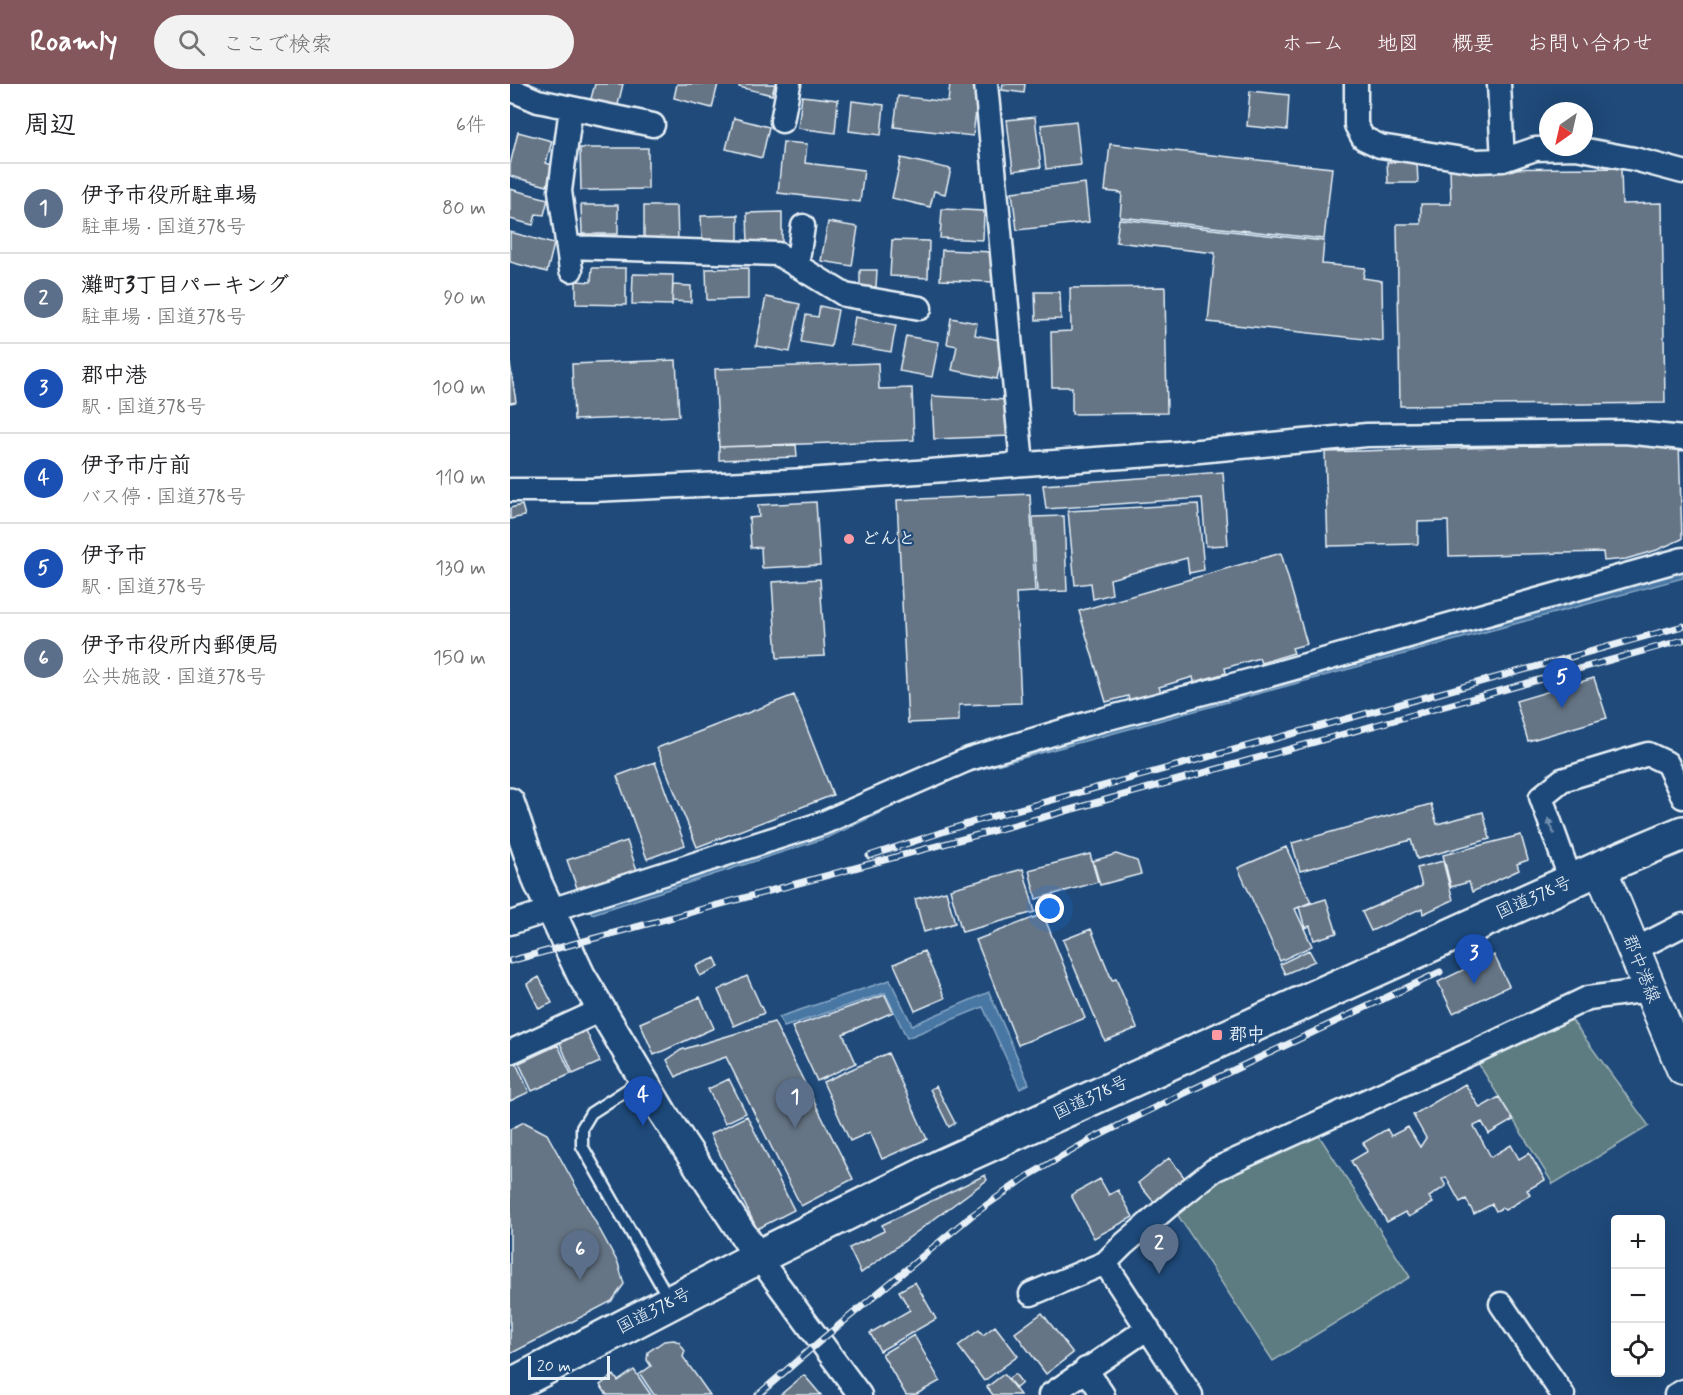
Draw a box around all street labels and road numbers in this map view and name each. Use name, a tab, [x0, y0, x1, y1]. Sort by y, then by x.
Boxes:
street label: 国道378号	[1492, 871, 1576, 925]
street label: 郡中港線	[1616, 931, 1666, 1007]
street label: 国道378号	[1049, 1070, 1133, 1126]
street label: 国道378号	[613, 1282, 695, 1340]

